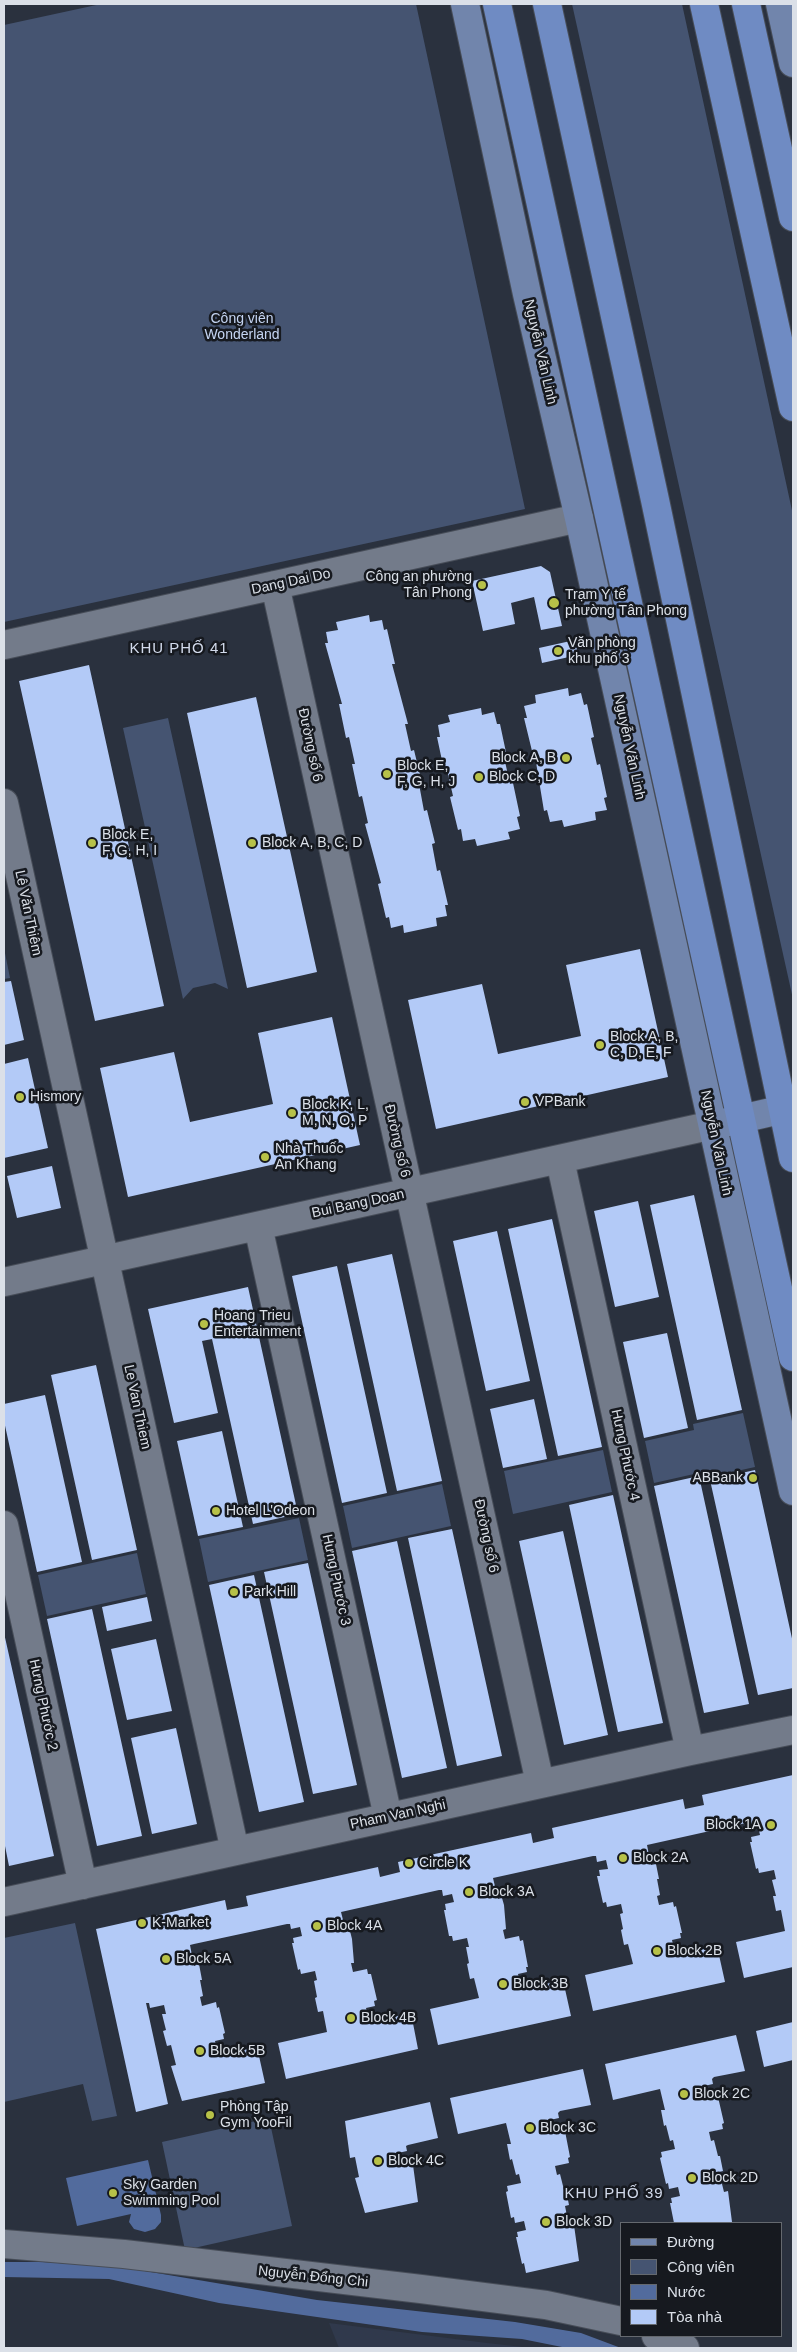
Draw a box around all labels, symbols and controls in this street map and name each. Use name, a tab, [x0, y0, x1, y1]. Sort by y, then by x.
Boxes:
street label: Nguyễn Văn Linh	[520, 298, 560, 406]
park label: Công viên Wonderland	[204, 311, 280, 344]
street label: Dang Dai Do	[250, 565, 332, 599]
place label: Công an phường Tân Phong	[365, 569, 472, 602]
marker: Công an phường Tân Phong	[476, 579, 488, 591]
place label: Trạm Y tế phường Tân Phong	[565, 587, 687, 620]
marker: Trạm Y tế phường Tân Phong	[547, 596, 561, 610]
place label: Văn phòng khu phố 3	[568, 635, 636, 668]
district label: KHU PHỐ 41	[128, 640, 230, 658]
marker: Văn phòng khu phố 3	[552, 645, 564, 657]
street label: Nguyễn Văn Linh	[610, 693, 648, 801]
street label: Đường số 6	[294, 707, 326, 783]
place label: Block A, B	[491, 750, 556, 766]
marker: Block A, B	[560, 752, 572, 764]
place label: Block E, F, G, H, J	[397, 758, 455, 790]
marker: Block E, F, G, H, J	[381, 768, 393, 780]
place label: Block C, D	[489, 769, 555, 785]
marker: Block C, D	[473, 771, 485, 783]
place label: Block E, F, G, H, I	[102, 827, 157, 860]
place label: Block A, B, C, D	[262, 835, 362, 851]
marker: Block E, F, G, H, I	[86, 837, 98, 849]
marker: Block A, B, C, D	[246, 837, 258, 849]
street label: Lê Văn Thiêm	[11, 869, 45, 957]
place label: Block A, B, C, D, E, F	[610, 1029, 678, 1062]
marker: Block A, B, C, D, E, F	[594, 1039, 606, 1051]
place label: Hismory	[30, 1089, 81, 1105]
street label: Nguyễn Văn Linh	[697, 1089, 735, 1197]
marker: Hismory	[14, 1091, 26, 1103]
place label: VPBank	[535, 1094, 586, 1110]
marker: VPBank	[519, 1096, 531, 1108]
place label: Block K, L, M, N, O, P	[302, 1097, 369, 1130]
street label: Đường số 6	[380, 1103, 414, 1179]
marker: Block K, L, M, N, O, P	[286, 1107, 298, 1119]
place label: Nhà Thuốc An Khang	[275, 1141, 343, 1174]
marker: Nhà Thuốc An Khang	[259, 1151, 271, 1163]
street label: Bui Bang Doan	[310, 1186, 406, 1222]
place label: Hoang Trieu Entertainment	[214, 1308, 301, 1340]
marker: Hoang Trieu Entertainment	[198, 1318, 210, 1330]
street label: Le Van Thiem	[120, 1363, 154, 1451]
street label: Hưng Phước 4	[607, 1408, 643, 1502]
place label: ABBank	[692, 1470, 743, 1486]
marker: ABBank	[747, 1472, 759, 1484]
street label: Đường số 6	[470, 1498, 502, 1574]
place label: Hotel L'Odeon	[226, 1503, 315, 1519]
marker: Hotel L'Odeon	[210, 1505, 222, 1517]
street label: Hưng Phước 3	[318, 1533, 354, 1627]
place label: Park Hill	[244, 1584, 296, 1600]
marker: Park Hill	[228, 1586, 240, 1598]
street label: Hưng Phước 2	[25, 1658, 61, 1752]
street label: Pham Van Nghi	[349, 1797, 447, 1833]
place label: Block 1A	[706, 1817, 761, 1833]
marker: Block 1A	[765, 1819, 777, 1831]
place label: Block 2A	[633, 1850, 688, 1866]
marker: Block 2A	[617, 1852, 629, 1864]
place label: Circle K	[419, 1855, 468, 1871]
marker: Circle K	[403, 1857, 415, 1869]
place label: Block 3A	[479, 1884, 534, 1900]
marker: Block 3A	[463, 1886, 475, 1898]
place label: K-Market	[152, 1915, 209, 1931]
marker: K-Market	[136, 1917, 148, 1929]
place label: Block 4A	[327, 1918, 382, 1934]
marker: Block 4A	[311, 1920, 323, 1932]
place label: Block 2B	[667, 1943, 722, 1959]
marker: Block 2B	[651, 1945, 663, 1957]
place label: Block 5A	[176, 1951, 231, 1967]
marker: Block 5A	[160, 1953, 172, 1965]
place label: Block 3B	[513, 1976, 568, 1992]
marker: Block 3B	[497, 1978, 509, 1990]
place label: Block 4B	[361, 2010, 416, 2026]
marker: Block 4B	[345, 2012, 357, 2024]
place label: Block 5B	[210, 2043, 265, 2059]
marker: Block 5B	[194, 2045, 206, 2057]
place label: Block 2C	[694, 2086, 750, 2102]
marker: Block 2C	[678, 2088, 690, 2100]
place label: Phòng Tập Gym YooFil	[220, 2099, 292, 2132]
marker: Phòng Tập Gym YooFil	[204, 2109, 216, 2121]
place label: Block 3C	[540, 2120, 596, 2136]
marker: Block 3C	[524, 2122, 536, 2134]
place label: Block 4C	[388, 2153, 444, 2169]
marker: Block 4C	[372, 2155, 384, 2167]
place label: Block 2D	[702, 2170, 758, 2186]
marker: Block 2D	[686, 2172, 698, 2184]
place label: Sky Garden Swimming Pool	[123, 2177, 219, 2210]
district label: KHU PHỐ 39	[563, 2185, 665, 2203]
marker: Sky Garden Swimming Pool	[107, 2187, 119, 2199]
place label: Block 3D	[556, 2214, 612, 2230]
marker: Block 3D	[540, 2216, 552, 2228]
legend	[620, 2222, 782, 2337]
text: Đường	[667, 2233, 714, 2250]
text: Công viên	[667, 2258, 735, 2275]
street label: Nguyễn Đổng Chi	[257, 2263, 369, 2291]
text: Nước	[667, 2283, 705, 2300]
text: Tòa nhà	[667, 2308, 722, 2325]

